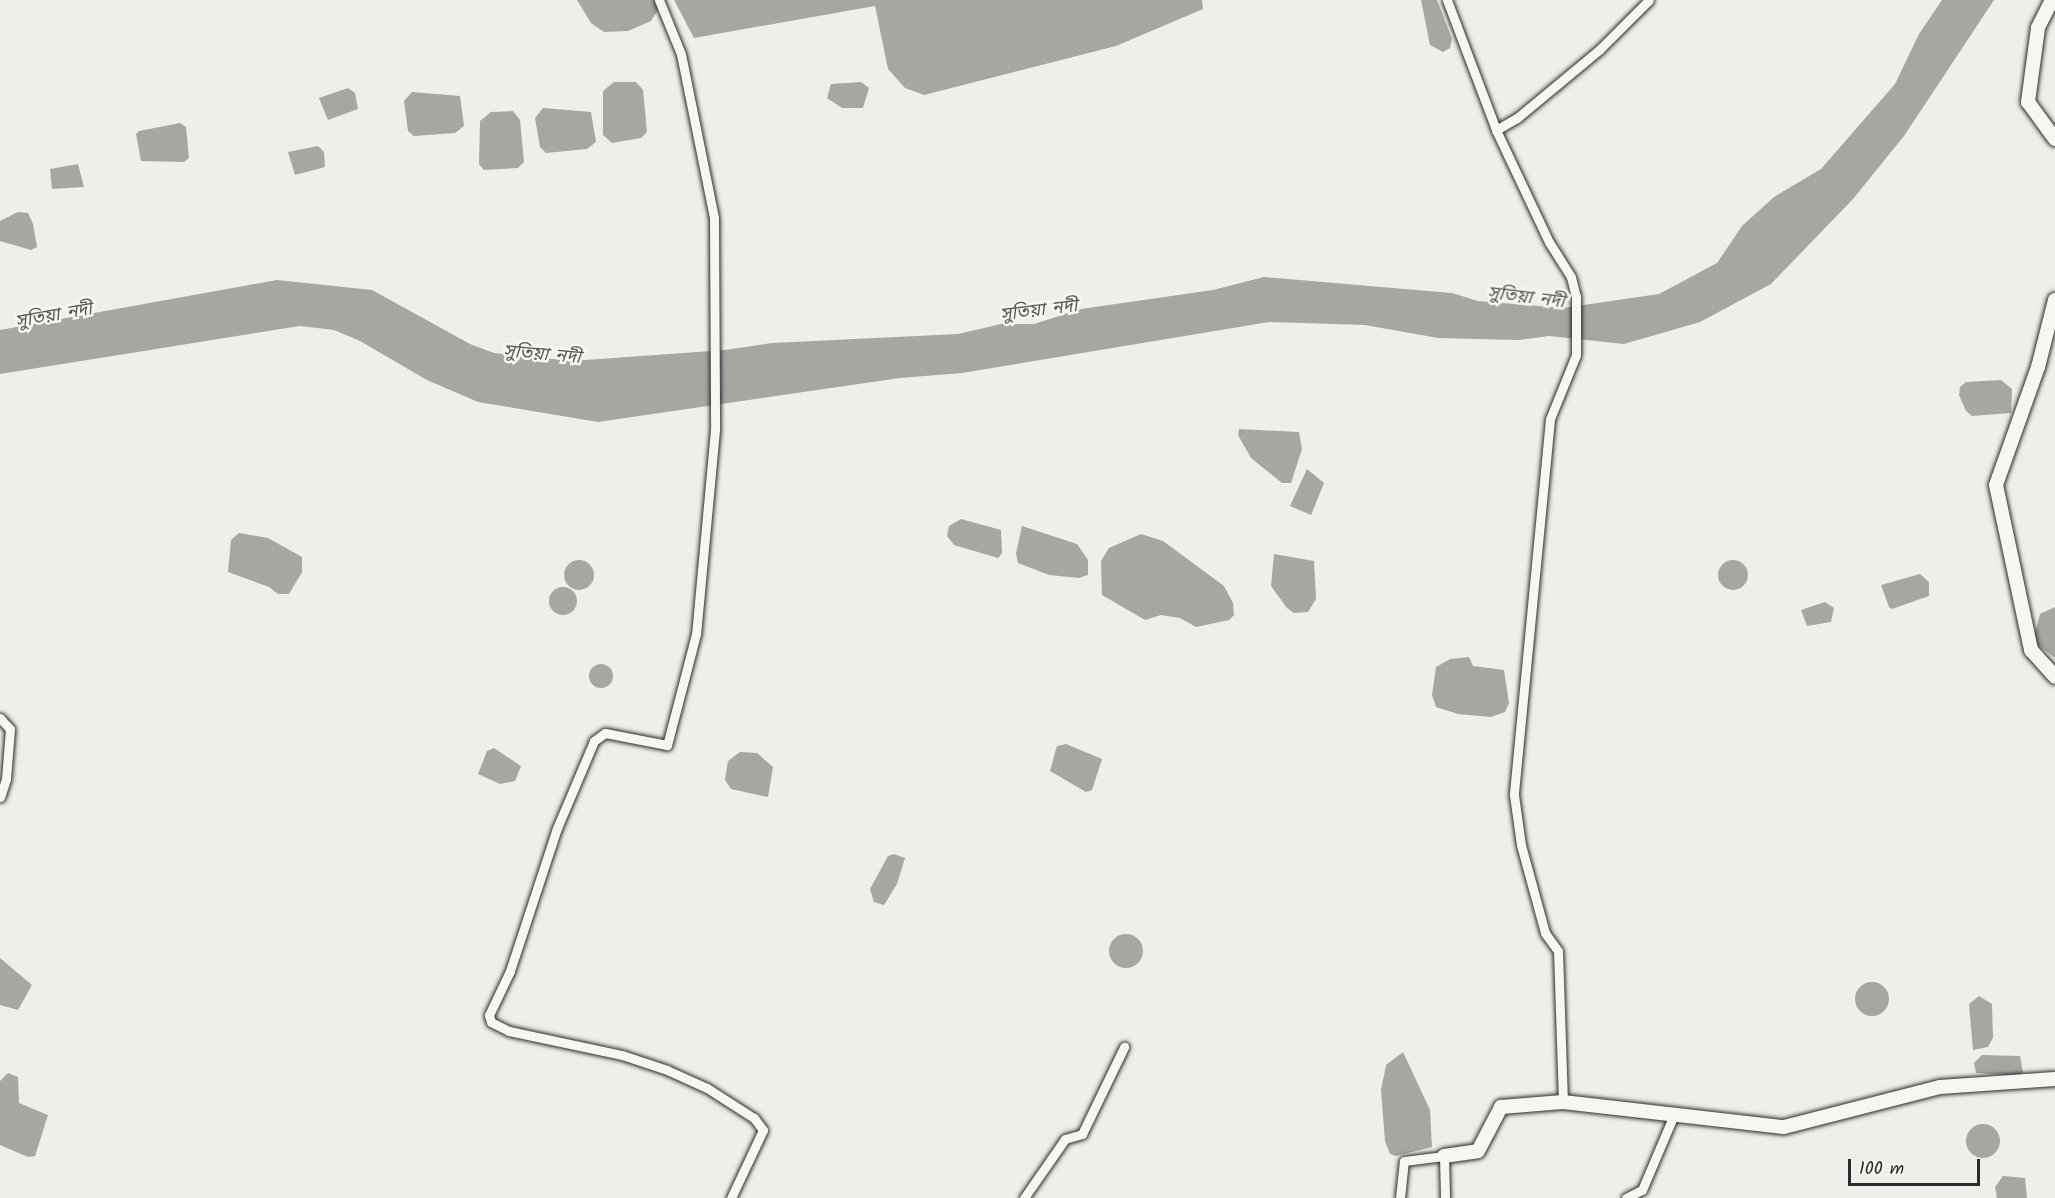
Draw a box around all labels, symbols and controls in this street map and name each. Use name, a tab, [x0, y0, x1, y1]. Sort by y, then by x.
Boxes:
water label: সুতিয়া নদী	[1486, 284, 1566, 314]
water label: সুতিয়া নদী	[999, 297, 1079, 327]
water label: সুতিয়া নদী	[14, 300, 94, 334]
water label: সুতিয়া নদী	[502, 342, 582, 370]
scale bar	[1851, 1147, 1983, 1185]
text: 100 m	[1859, 1155, 1904, 1184]

